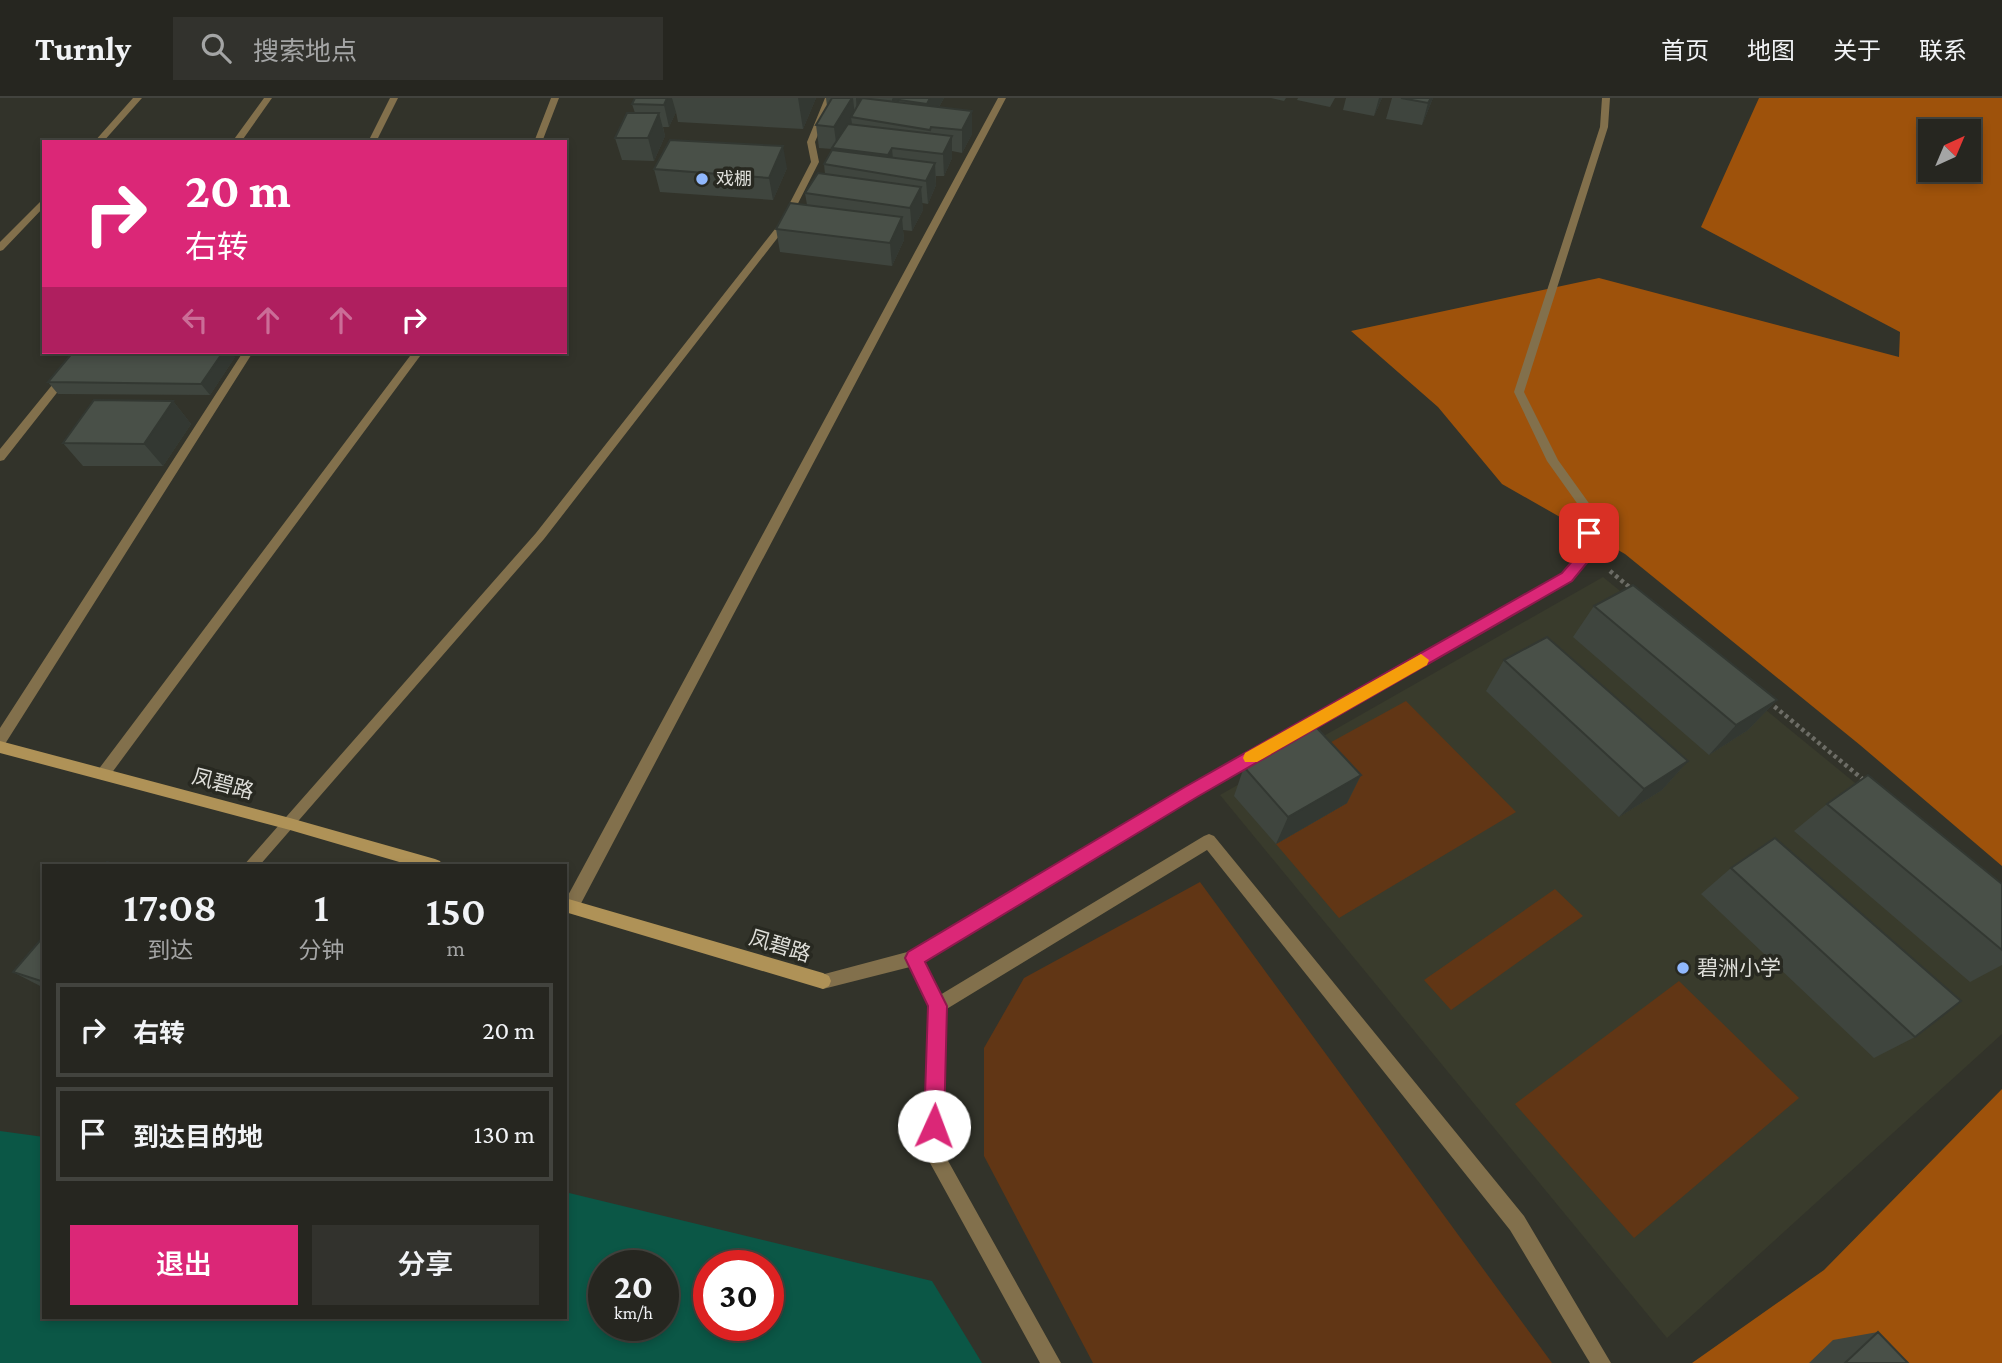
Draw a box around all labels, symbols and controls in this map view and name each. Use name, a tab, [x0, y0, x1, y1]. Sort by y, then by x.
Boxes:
search box	[173, 17, 663, 80]
icon: search	[197, 29, 235, 67]
text: Turnly	[35, 30, 131, 67]
text: 搜索地点	[253, 37, 357, 66]
text: 首页	[1661, 37, 1709, 64]
text: 地图	[1747, 37, 1795, 64]
text: 关于	[1833, 37, 1881, 64]
text: 联系	[1919, 37, 1967, 64]
north arrow	[1918, 119, 1981, 182]
map controls	[1918, 119, 1981, 182]
text: 20 m	[185, 163, 291, 218]
icon: right	[70, 168, 161, 259]
place label: 戏棚	[716, 169, 752, 189]
marker: 戏棚	[694, 171, 710, 187]
text: 右转	[185, 229, 249, 265]
icon: left	[176, 301, 214, 339]
icon: ahead	[249, 301, 287, 339]
icon: ahead	[322, 301, 360, 339]
icon: right	[395, 301, 433, 339]
pin	[1559, 503, 1619, 563]
icon: arrive	[1570, 514, 1608, 552]
street label: 凤碧路	[189, 764, 257, 804]
text: 17:08	[123, 883, 217, 930]
text: 1	[314, 883, 329, 930]
text: 150	[426, 887, 486, 934]
street label: 凤碧路	[746, 925, 814, 967]
text: m	[446, 935, 465, 961]
text: 到达	[147, 937, 193, 963]
text: 分钟	[298, 937, 344, 963]
place label: 碧洲小学	[1697, 956, 1781, 980]
marker: 碧洲小学	[1675, 960, 1691, 976]
icon: right	[74, 1011, 112, 1049]
text: 20 m	[482, 1016, 535, 1045]
text: 右转	[133, 1019, 185, 1048]
position arrow	[897, 1089, 971, 1163]
icon: arrive	[74, 1115, 112, 1153]
text: 130 m	[474, 1120, 535, 1149]
text: 到达目的地	[133, 1123, 263, 1152]
button: 退出	[70, 1225, 298, 1305]
button: 分享	[312, 1225, 539, 1305]
speed limit sign: 30	[693, 1250, 784, 1341]
text: 20	[614, 1267, 653, 1306]
text: km/h	[614, 1303, 653, 1323]

